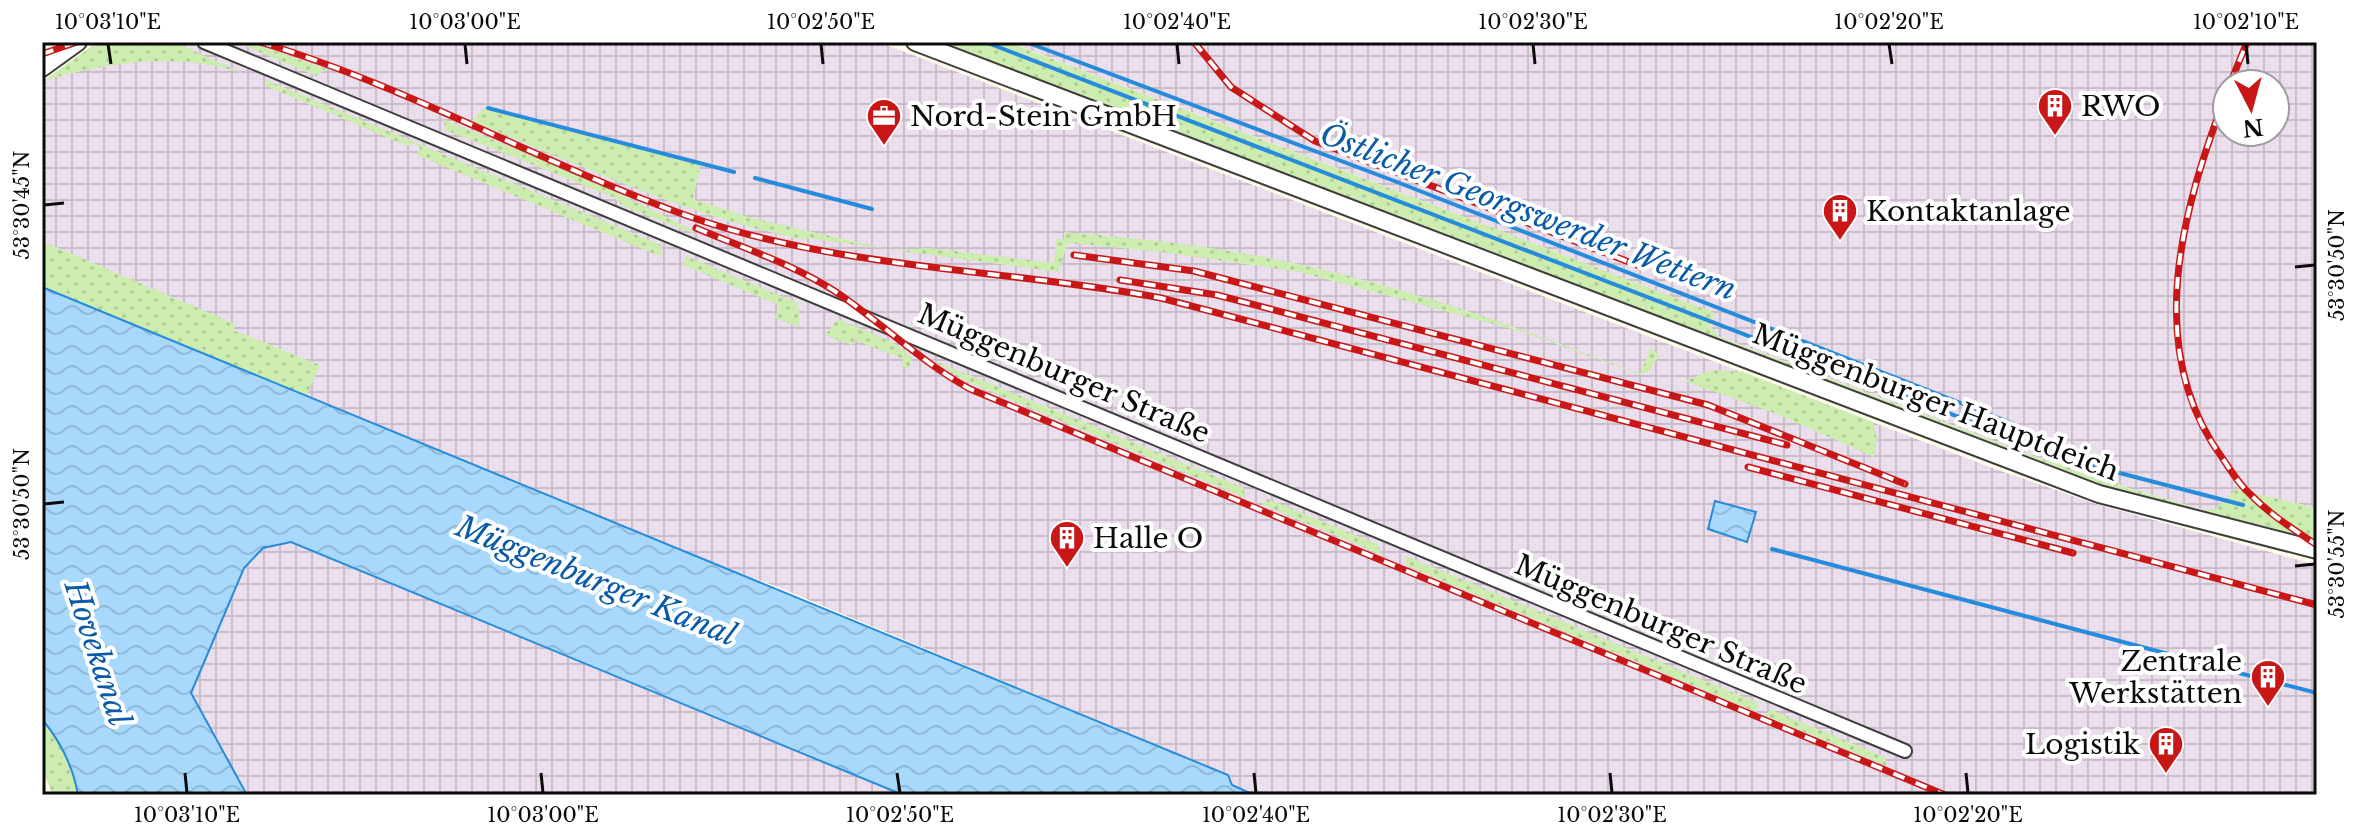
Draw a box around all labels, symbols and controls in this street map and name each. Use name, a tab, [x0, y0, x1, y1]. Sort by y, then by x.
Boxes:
text: 10°03'10"E	[55, 10, 161, 34]
text: 10°03'00"E	[409, 10, 521, 34]
text: 10°02'50"E	[767, 10, 875, 34]
text: 10°02'40"E	[1123, 10, 1231, 34]
text: 10°02'30"E	[1478, 10, 1588, 34]
text: 10°02'20"E	[1834, 10, 1944, 34]
text: 10°02'10"E	[2193, 10, 2299, 34]
north arrow	[2211, 68, 2291, 148]
building icon: RWO	[2036, 87, 2074, 137]
place label: RWO	[2081, 89, 2160, 124]
office icon: Nord-Stein GmbH	[865, 97, 903, 147]
place label: Nord-Stein GmbH	[910, 99, 1177, 134]
text: N	[2241, 113, 2265, 142]
water label: Östlicher Georgswerder Wettern	[1315, 115, 1741, 308]
text: 53°30'45"N	[10, 150, 34, 260]
building icon: Kontaktanlage	[1821, 192, 1859, 242]
place label: Kontaktanlage	[1866, 194, 2071, 229]
text: 53°30'50"N	[2325, 209, 2349, 321]
street label: Müggenburger Straße	[913, 296, 1215, 451]
street label: Müggenburger Hauptdeich	[1748, 316, 2124, 489]
text: 53°30'50"N	[10, 448, 34, 560]
water label: Müggenburger Kanal	[450, 507, 742, 654]
text: 53°30'55"N	[2325, 509, 2349, 619]
building icon: Halle O	[1048, 519, 1086, 569]
place label: Halle O	[1093, 521, 1203, 556]
street label: Müggenburger Straße	[1510, 547, 1812, 702]
water label: Hovekanal	[56, 575, 139, 731]
place label: Zentrale Werkstätten	[2068, 644, 2242, 711]
building icon: Zentrale Werkstätten	[2249, 658, 2287, 708]
building icon: Logistik	[2147, 725, 2185, 775]
place label: Logistik	[2025, 727, 2141, 762]
text: 10°03'10"E	[134, 803, 240, 827]
text: 10°03'00"E	[487, 803, 599, 827]
text: 10°02'50"E	[846, 803, 954, 827]
text: 10°02'40"E	[1202, 803, 1310, 827]
text: 10°02'30"E	[1557, 803, 1667, 827]
text: 10°02'20"E	[1913, 803, 2023, 827]

